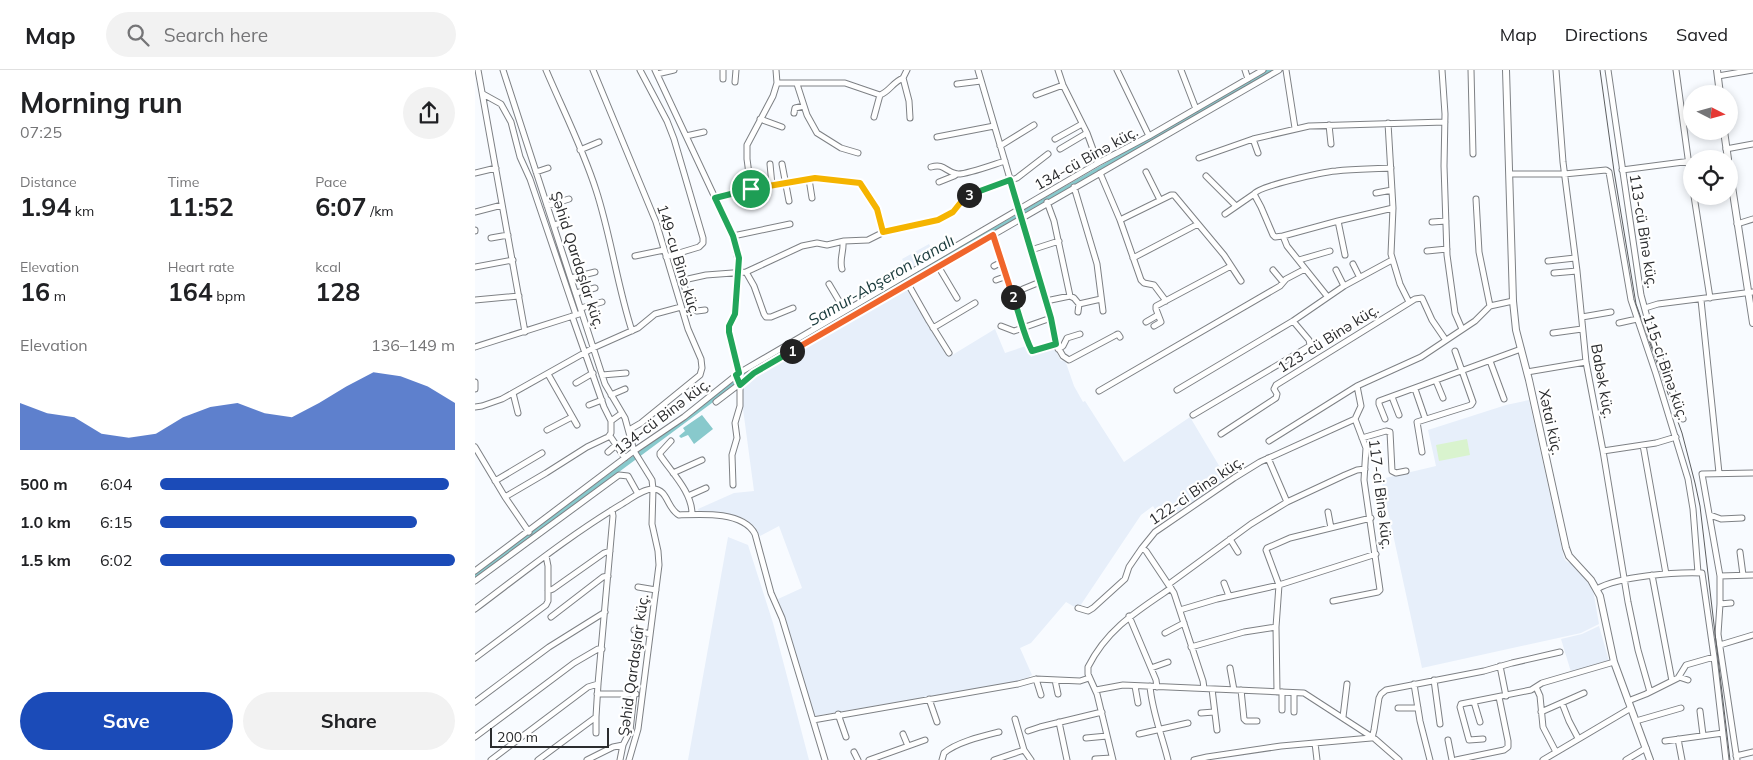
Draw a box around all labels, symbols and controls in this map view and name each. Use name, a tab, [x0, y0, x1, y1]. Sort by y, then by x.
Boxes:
search box	[106, 12, 456, 57]
text: Map	[25, 20, 76, 50]
icon: search	[124, 21, 152, 49]
text: Search here	[164, 23, 268, 47]
text: Map	[1500, 23, 1537, 46]
text: Directions	[1565, 23, 1648, 46]
text: Saved	[1676, 23, 1728, 46]
text: Morning run	[20, 85, 183, 120]
north arrow	[1683, 85, 1737, 140]
map controls	[1683, 85, 1738, 205]
button: share	[403, 87, 455, 139]
text: 07:25	[20, 122, 62, 142]
street label: 134-cü Binə küç.	[1031, 122, 1141, 194]
button: locate	[1683, 150, 1738, 205]
pin	[730, 168, 772, 210]
street label: 113-cü Binə küç.	[1626, 172, 1662, 290]
text: Distance	[20, 173, 77, 191]
text: Time	[168, 173, 199, 191]
text: Pace	[315, 173, 347, 191]
icon: arrive	[737, 175, 765, 203]
pin: 3	[957, 182, 981, 208]
text: 3	[965, 186, 974, 204]
street label: Şəhid Qardaşlar küç.	[547, 189, 609, 331]
text: 1.94	[20, 191, 71, 222]
text: 11:52	[168, 191, 234, 222]
text: 6:07	[315, 191, 367, 222]
text: km	[71, 202, 94, 220]
text: /km	[367, 202, 394, 220]
street label: 149-cu Binə küç.	[653, 202, 705, 318]
water label: Samur-Abşeron kanalı	[804, 230, 958, 330]
text: Elevation	[20, 258, 79, 276]
text: Heart rate	[168, 258, 234, 276]
text: kcal	[315, 258, 341, 276]
text: 16	[20, 276, 50, 307]
text: 164	[168, 276, 213, 307]
text: 128	[315, 276, 360, 307]
pin: 2	[1001, 284, 1025, 310]
text: m	[50, 287, 66, 305]
text: bpm	[213, 287, 245, 305]
text: 2	[1009, 288, 1018, 306]
street label: 123-cü Binə küç.	[1274, 299, 1382, 377]
street label: 115-ci Binə küç.	[1639, 312, 1693, 422]
text: Elevation	[20, 335, 88, 355]
text: 136–149 m	[371, 335, 455, 355]
pin: 1	[779, 338, 805, 364]
text: 1	[788, 342, 797, 360]
street label: Babək küç.	[1587, 342, 1619, 420]
street label: 134-cü Binə küç.	[610, 374, 714, 458]
street label: Xətai küç.	[1535, 387, 1567, 457]
street label: 117-ci Binə küç.	[1365, 438, 1397, 550]
street label: 122-ci Binə küç.	[1145, 451, 1247, 529]
text: 500 m	[20, 474, 68, 494]
text: 6:04	[100, 474, 132, 494]
text: 1.0 km	[20, 512, 71, 532]
text: 6:15	[100, 512, 132, 532]
text: 1.5 km	[20, 550, 71, 570]
text: 6:02	[100, 550, 132, 570]
street label: Şəhid Qardaşlar küç.	[614, 593, 652, 737]
button: Save	[20, 692, 233, 750]
button: Share	[243, 692, 455, 750]
scale bar	[490, 725, 609, 748]
text: 200 m	[497, 728, 538, 746]

